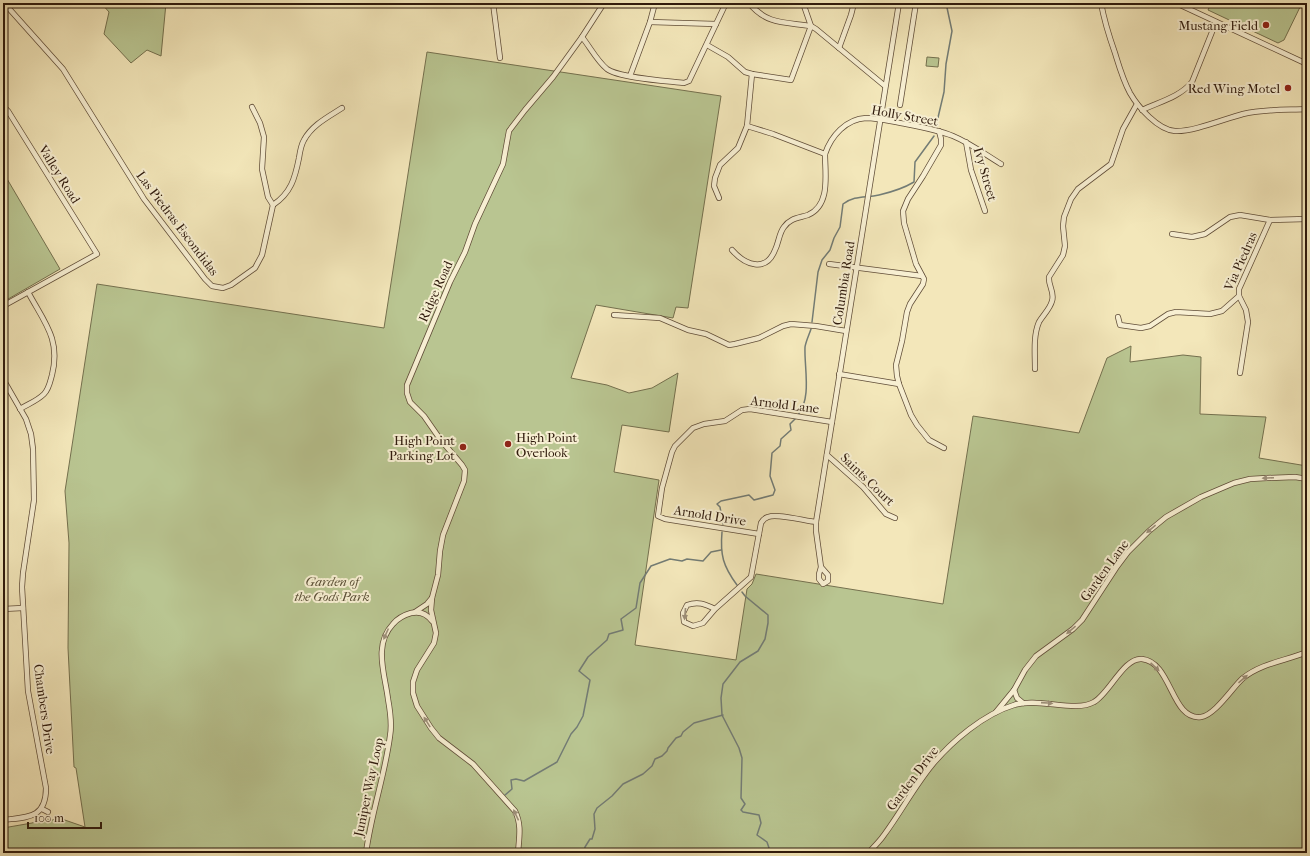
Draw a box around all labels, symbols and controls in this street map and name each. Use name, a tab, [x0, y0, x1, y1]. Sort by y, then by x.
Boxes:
place label: Mustang Field	[1178, 18, 1259, 33]
marker: Mustang Field	[1261, 20, 1271, 30]
place label: Red Wing Motel	[1188, 81, 1280, 96]
marker: Red Wing Motel	[1283, 83, 1293, 93]
street label: Holly Street	[870, 102, 940, 129]
street label: Valley Road	[35, 142, 84, 207]
street label: Ivy Street	[971, 145, 1000, 203]
street label: Las Piedras Escondidas	[133, 168, 222, 279]
street label: Via Piedras	[1220, 229, 1260, 294]
street label: Columbia Road	[829, 239, 858, 326]
street label: Ridge Road	[415, 257, 456, 324]
street label: Arnold Lane	[749, 393, 821, 416]
place label: High Point Overlook	[516, 430, 577, 460]
place label: High Point Parking Lot	[389, 433, 455, 463]
marker: High Point Overlook	[503, 439, 513, 449]
marker: High Point Parking Lot	[458, 442, 468, 452]
street label: Saints Court	[838, 450, 898, 509]
one-way arrow	[1262, 474, 1274, 481]
street label: Arnold Drive	[672, 502, 748, 529]
one-way arrow	[1146, 525, 1157, 534]
street label: Garden Lane	[1077, 536, 1132, 604]
park label: Garden of the Gods Park	[294, 574, 370, 604]
one-way arrow	[681, 608, 688, 620]
one-way arrow	[1065, 626, 1076, 635]
one-way arrow	[383, 629, 389, 640]
one-way arrow	[1150, 662, 1160, 672]
street label: Chambers Drive	[31, 663, 58, 756]
one-way arrow	[1238, 674, 1249, 683]
one-way arrow	[1041, 700, 1053, 707]
one-way arrow	[423, 717, 431, 727]
street label: Juniper Way Loop	[350, 736, 386, 839]
street label: Garden Drive	[883, 743, 942, 813]
scale bar	[28, 804, 101, 830]
one-way arrow	[513, 809, 519, 821]
text: 100 m	[34, 811, 64, 825]

